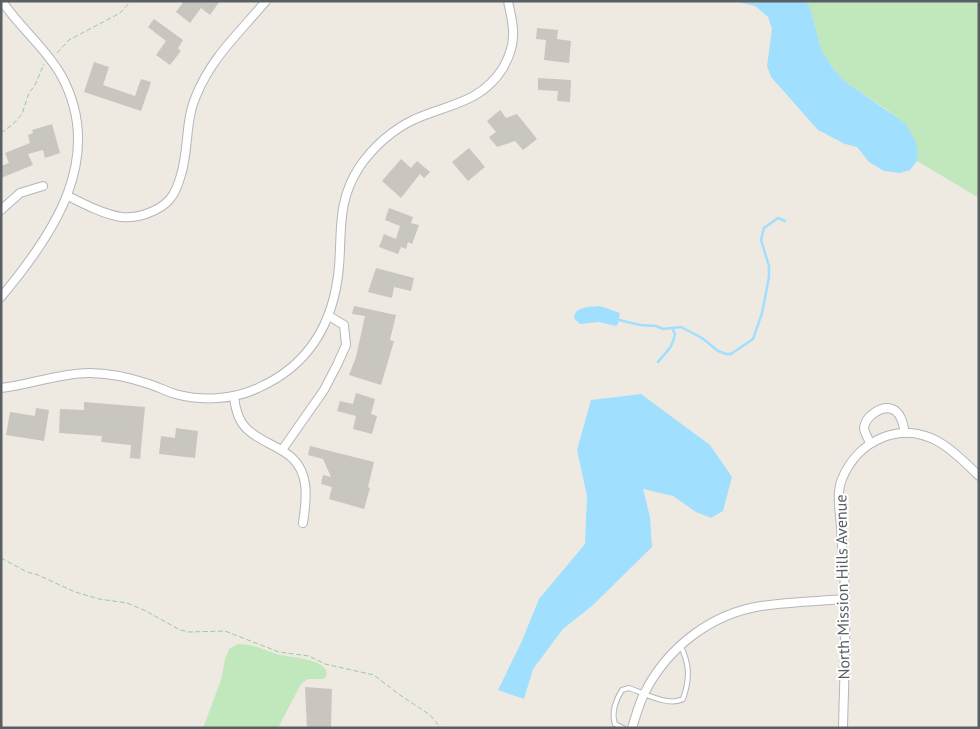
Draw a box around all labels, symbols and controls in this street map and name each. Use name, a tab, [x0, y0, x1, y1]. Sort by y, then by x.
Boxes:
street label: North Mission Hills Avenue	[830, 494, 854, 680]

